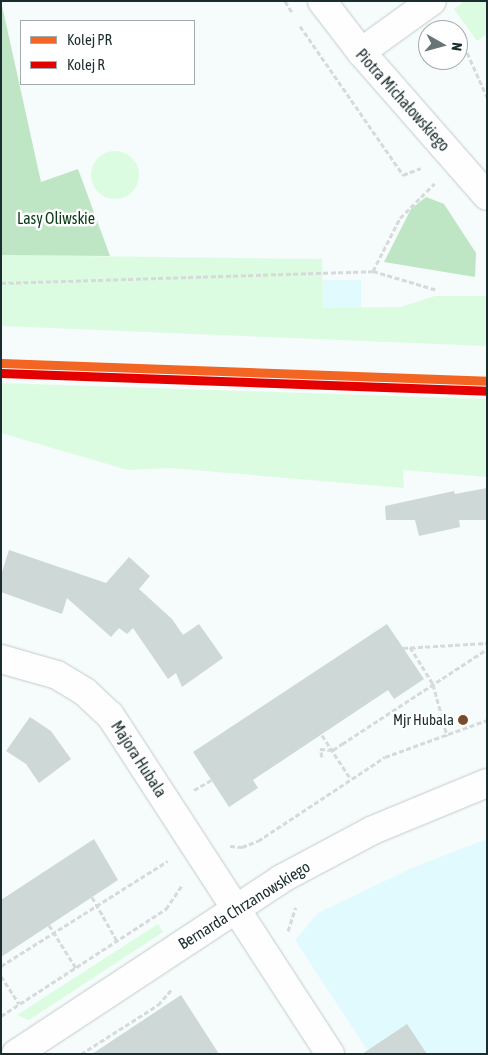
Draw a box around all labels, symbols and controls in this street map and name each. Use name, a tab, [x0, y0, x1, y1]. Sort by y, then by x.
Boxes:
legend	[20, 20, 195, 85]
north arrow	[418, 20, 468, 70]
text: Kolej PR	[67, 31, 112, 48]
text: N	[448, 42, 465, 52]
street label: Piotra Michałowskiego	[352, 45, 454, 155]
text: Kolej R	[67, 56, 105, 73]
park label: Lasy Oliwskie	[17, 208, 95, 228]
place label: Mjr Hubala	[393, 711, 454, 729]
marker: Mjr Hubala	[458, 715, 468, 725]
street label: Majora Hubala	[107, 717, 171, 801]
street label: Bernarda Chrzanowskiego	[175, 857, 313, 953]

